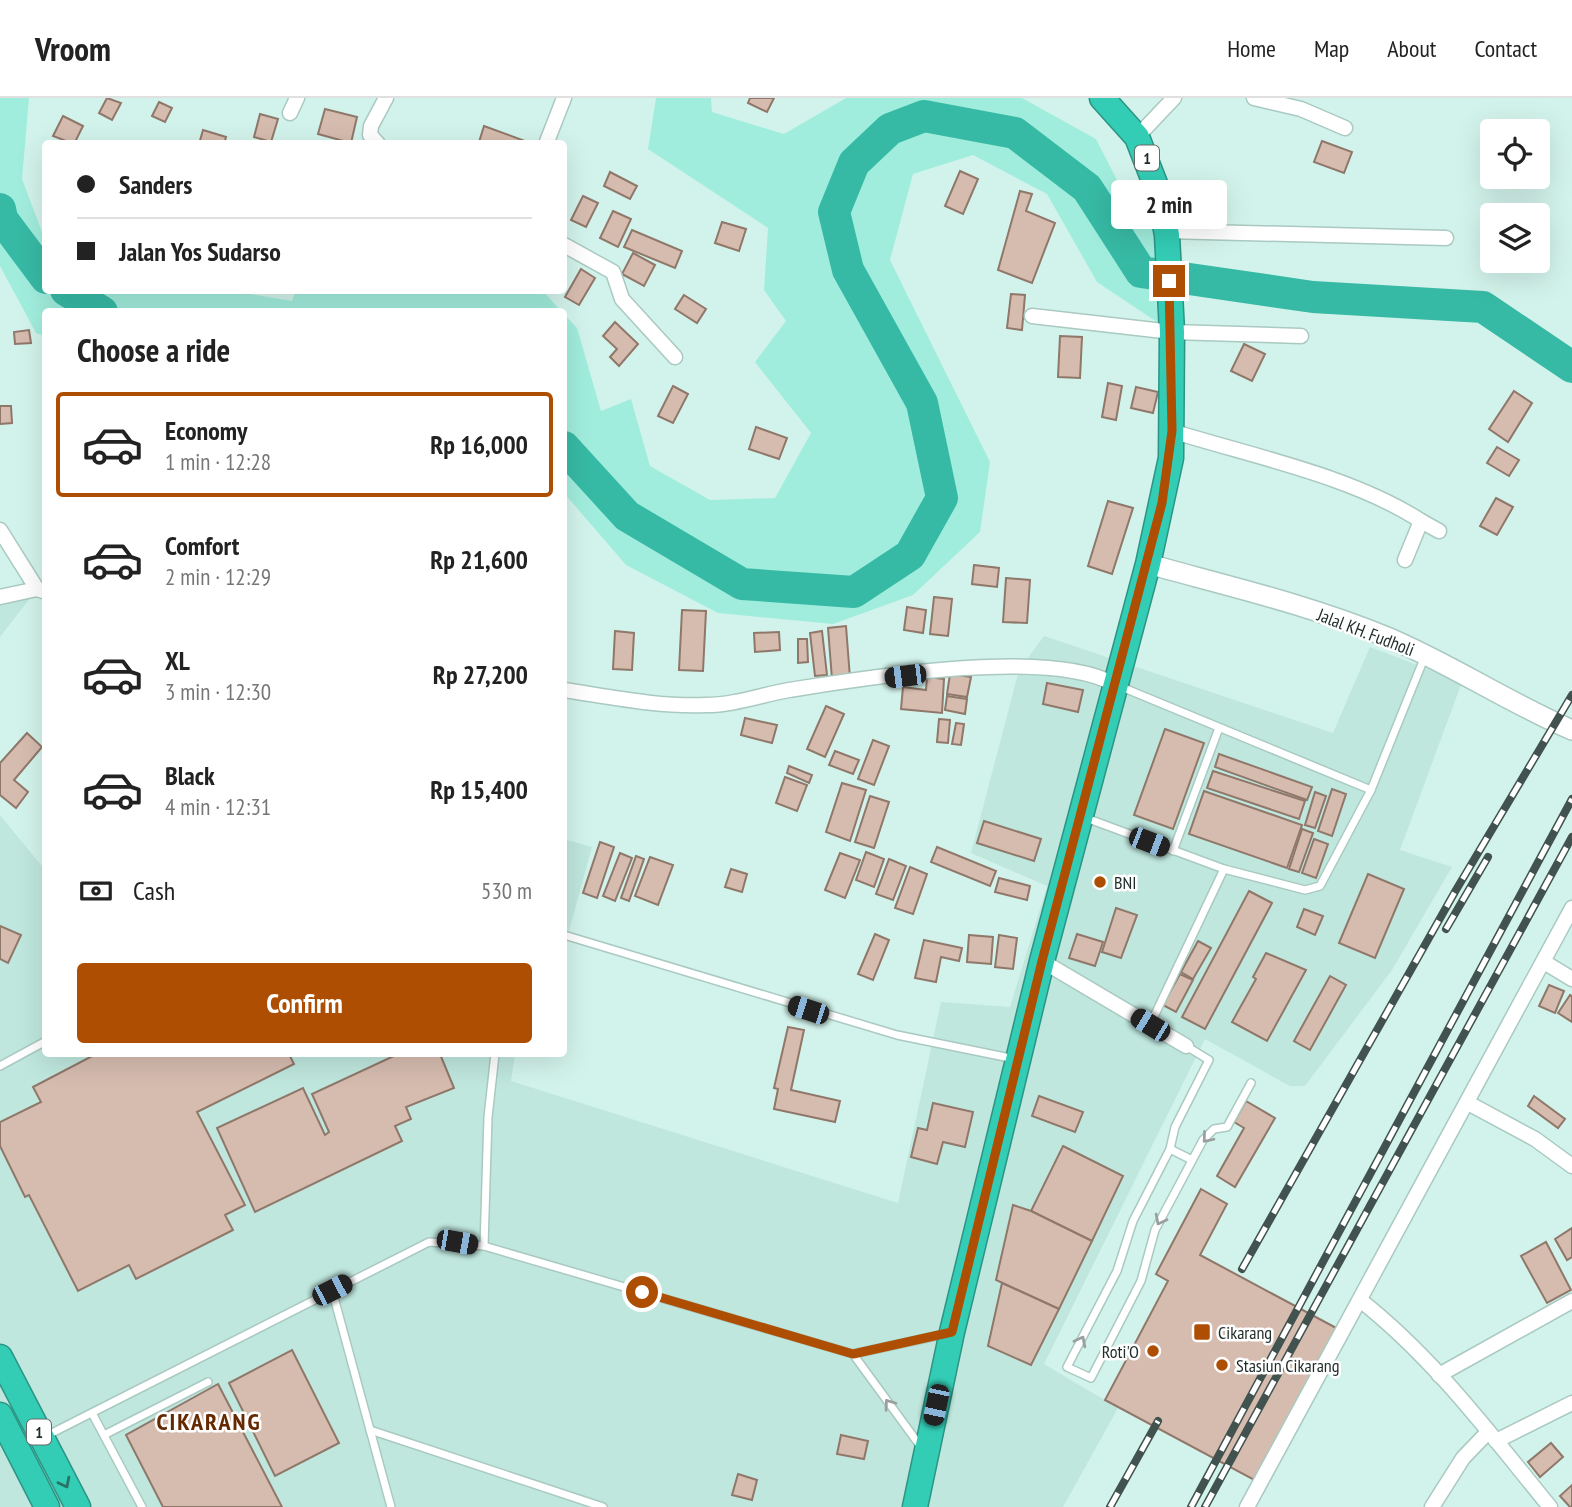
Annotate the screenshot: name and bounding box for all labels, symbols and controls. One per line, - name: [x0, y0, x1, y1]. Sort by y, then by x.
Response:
- text: Vroom: [35, 27, 111, 70]
- text: Home: [1227, 33, 1276, 64]
- text: Map: [1314, 33, 1349, 64]
- text: About: [1387, 33, 1436, 64]
- text: Contact: [1474, 33, 1537, 64]
- map controls: [1480, 119, 1550, 273]
- button: locate: [1480, 119, 1550, 189]
- road number: 1: [1135, 146, 1159, 170]
- text: Sanders: [119, 168, 192, 201]
- callout: 2 min: [1111, 180, 1227, 228]
- text: 2 min: [1146, 190, 1192, 219]
- button: layers: [1480, 203, 1550, 273]
- text: Jalan Yos Sudarso: [119, 235, 281, 268]
- route end: [1153, 265, 1185, 297]
- text: Choose a ride: [77, 329, 230, 371]
- icon: car: [81, 413, 144, 476]
- text: Economy: [165, 414, 247, 447]
- text: Rp 16,000: [430, 428, 528, 461]
- text: 1 min · 12:28: [165, 447, 271, 476]
- icon: car: [81, 528, 144, 591]
- text: Comfort: [165, 529, 239, 562]
- text: Rp 21,600: [430, 543, 528, 576]
- text: 2 min · 12:29: [165, 562, 271, 591]
- street label: Jalal KH. Fudholi: [1313, 603, 1418, 661]
- icon: car: [81, 643, 144, 706]
- text: XL: [165, 644, 190, 677]
- text: Rp 27,200: [433, 658, 528, 691]
- car: [883, 663, 928, 689]
- text: 3 min · 12:30: [165, 677, 271, 706]
- icon: car: [81, 758, 144, 821]
- text: Black: [165, 759, 215, 792]
- text: Rp 15,400: [430, 773, 528, 806]
- text: 4 min · 12:31: [165, 792, 271, 821]
- car: [1126, 825, 1173, 859]
- place label: BNI: [1114, 871, 1136, 894]
- icon: cash: [77, 872, 115, 910]
- text: Cash: [133, 874, 175, 907]
- marker: BNI: [1092, 874, 1108, 890]
- text: 530 m: [481, 876, 532, 905]
- button: Confirm: [77, 963, 532, 1043]
- car: [785, 994, 832, 1026]
- car: [1127, 1005, 1174, 1045]
- one-way arrow: [1202, 1130, 1215, 1143]
- one-way arrow: [1155, 1213, 1169, 1225]
- car: [435, 1228, 480, 1256]
- car: [309, 1271, 356, 1309]
- route start: [626, 1276, 658, 1308]
- place label: Cikarang: [1218, 1321, 1272, 1344]
- marker: Cikarang: [1192, 1322, 1212, 1342]
- one-way arrow: [1072, 1336, 1086, 1348]
- place label: Roti'O: [1102, 1340, 1139, 1363]
- marker: Roti'O: [1145, 1343, 1161, 1359]
- place label: Stasiun Cikarang: [1236, 1354, 1340, 1377]
- marker: Stasiun Cikarang: [1214, 1357, 1230, 1373]
- car: [922, 1382, 951, 1428]
- one-way arrow: [885, 1399, 898, 1412]
- district label: CIKARANG: [157, 1406, 261, 1437]
- road number: 1: [27, 1420, 51, 1444]
- one-way arrow: [57, 1476, 70, 1488]

